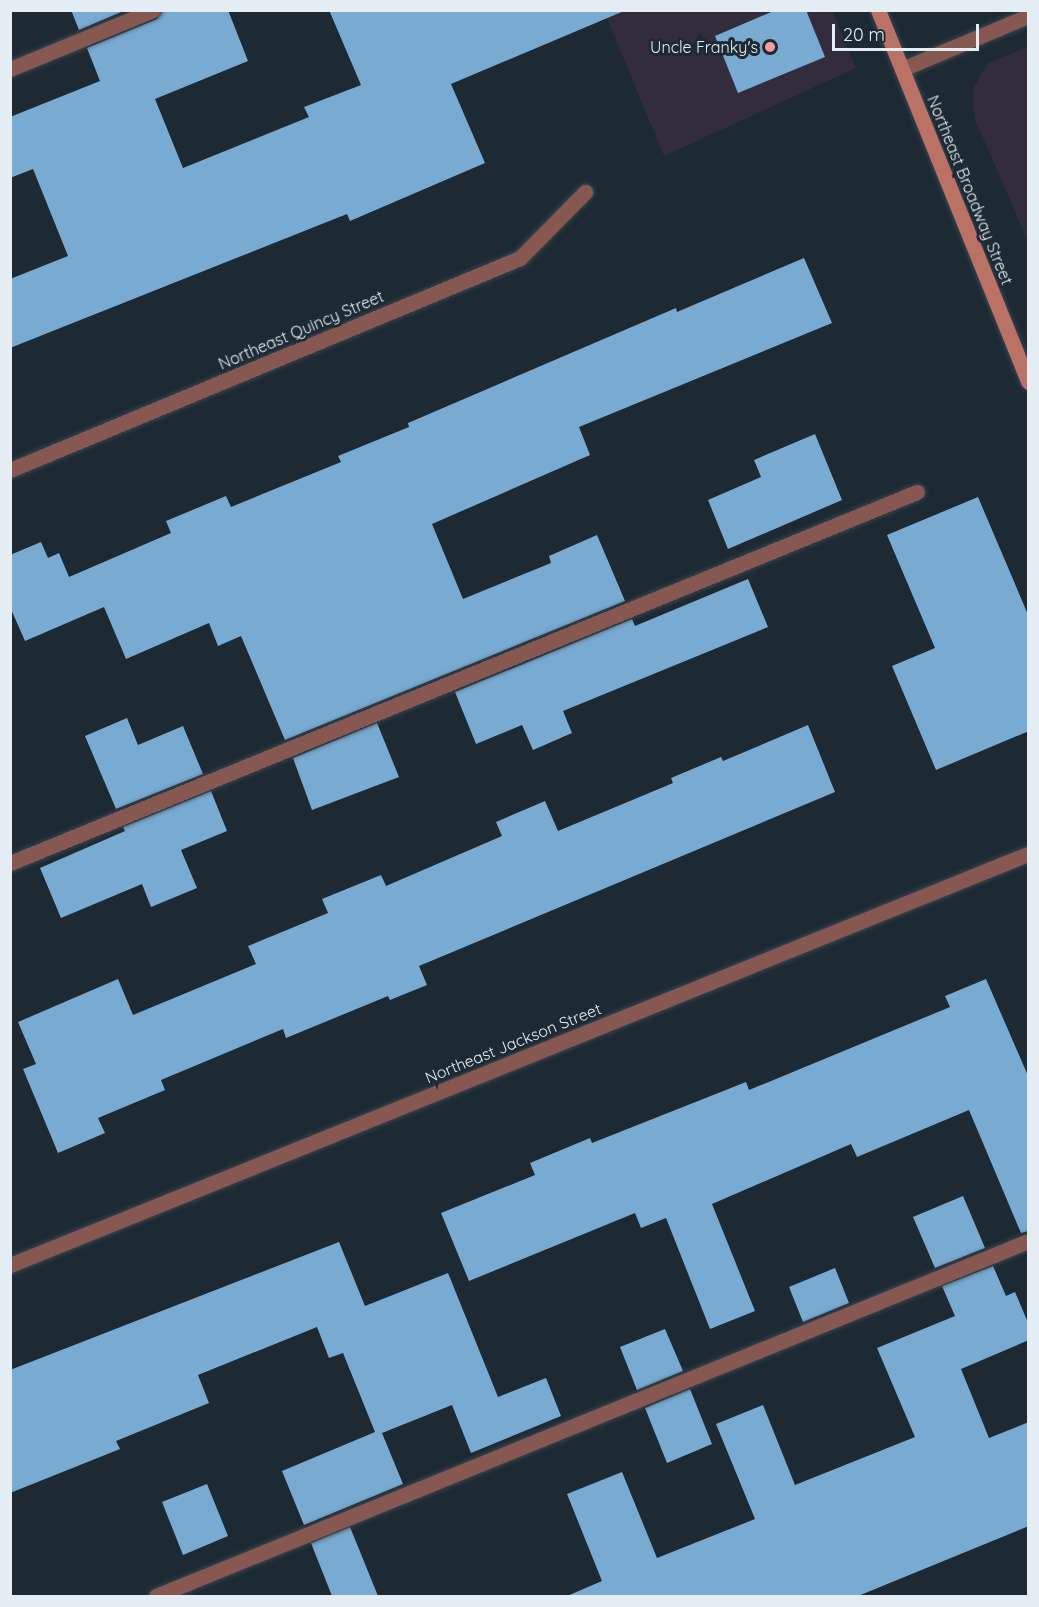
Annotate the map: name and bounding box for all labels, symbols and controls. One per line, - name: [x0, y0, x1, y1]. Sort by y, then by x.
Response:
- scale bar: [835, 12, 982, 50]
- text: 20 m: [843, 23, 885, 46]
- place label: Uncle Franky's: [650, 37, 758, 57]
- marker: Uncle Franky's: [763, 40, 777, 54]
- street label: Northeast Broadway Street: [923, 93, 1017, 287]
- street label: Northeast Quincy Street: [215, 286, 387, 374]
- street label: Northeast Jackson Street: [422, 999, 604, 1087]

